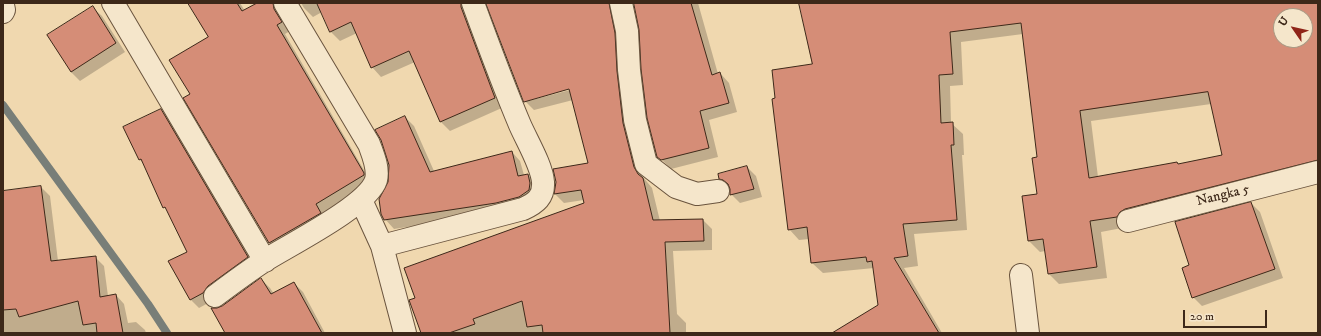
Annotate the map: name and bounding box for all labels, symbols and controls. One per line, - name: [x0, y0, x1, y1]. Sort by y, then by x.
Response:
- north arrow: [1273, 8, 1313, 48]
- text: U: [1276, 14, 1292, 29]
- street label: Nangka 5: [1195, 181, 1251, 211]
- scale bar: [1185, 302, 1269, 328]
- text: 20 m: [1190, 309, 1214, 324]

